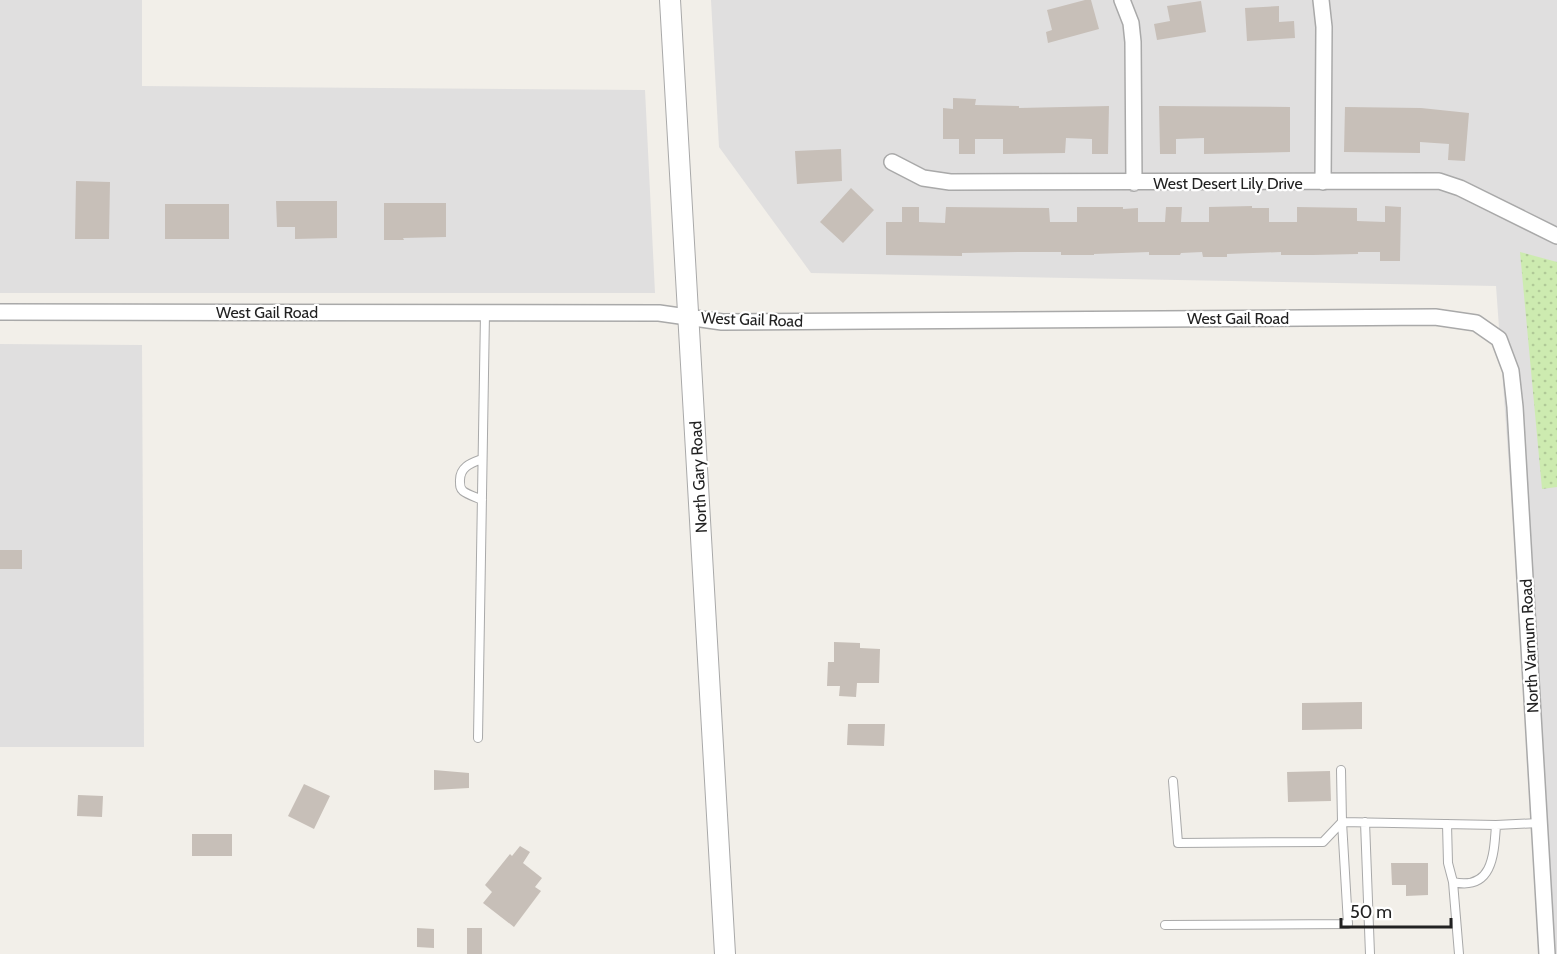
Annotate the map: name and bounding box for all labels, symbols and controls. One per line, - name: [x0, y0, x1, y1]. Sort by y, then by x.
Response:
- street label: West Desert Lily Drive: [1153, 174, 1303, 193]
- street label: West Gail Road: [216, 303, 318, 322]
- street label: West Gail Road: [701, 308, 803, 331]
- street label: West Gail Road: [1187, 309, 1289, 328]
- street label: North Gary Road: [686, 420, 711, 534]
- street label: North Varnum Road: [1517, 579, 1542, 713]
- scale bar: [1341, 891, 1450, 929]
- text: 50 m: [1350, 901, 1392, 923]

